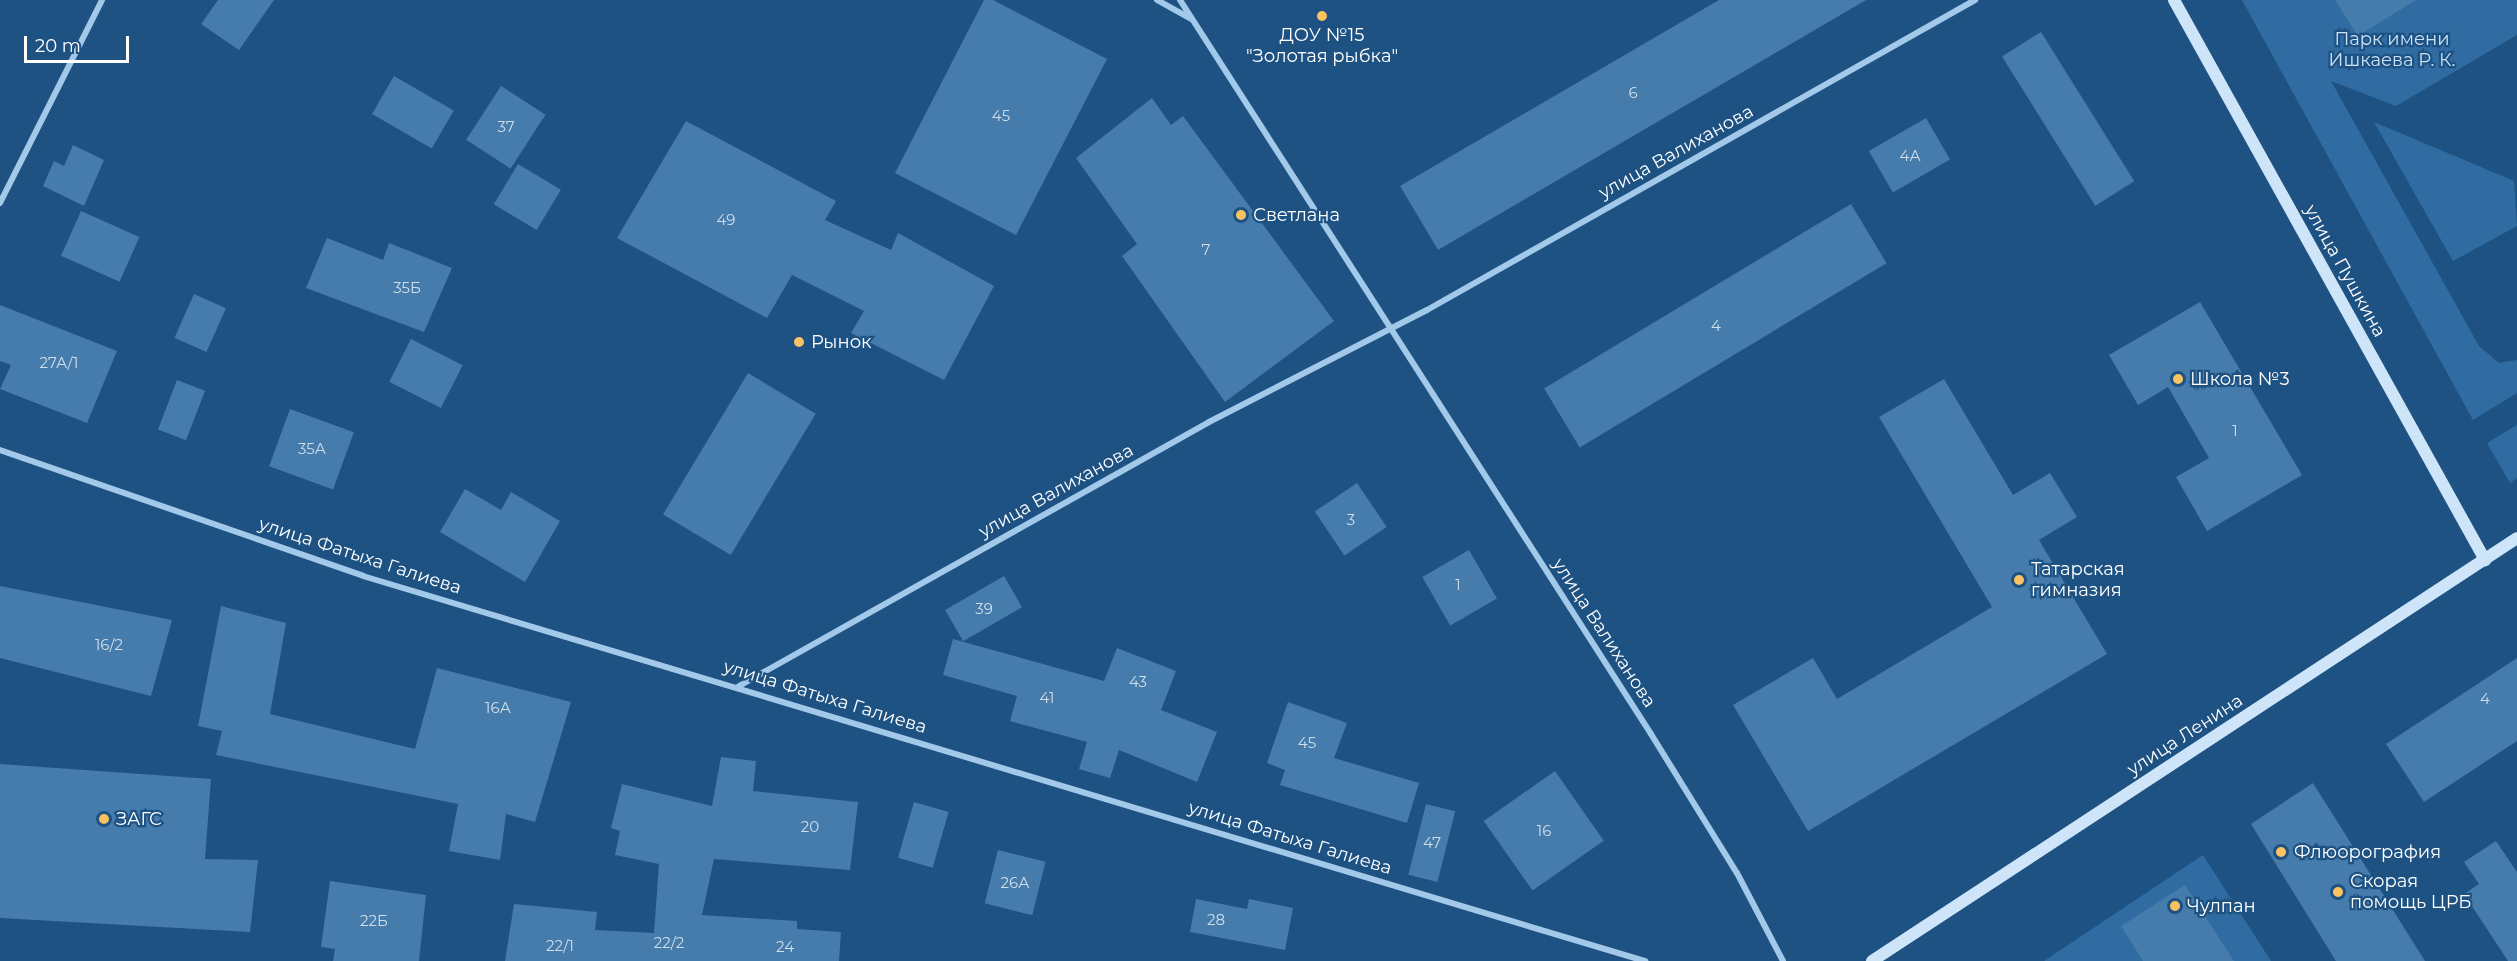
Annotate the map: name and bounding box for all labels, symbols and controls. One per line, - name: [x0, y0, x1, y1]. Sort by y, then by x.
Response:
- marker: ДОУ №15 "Золотая рыбка": [1315, 9, 1329, 23]
- scale bar: [27, 24, 132, 62]
- place label: ДОУ №15 "Золотая рыбка": [1246, 25, 1398, 68]
- park label: Парк имени Ишкаева Р. К.: [2329, 29, 2455, 72]
- text: 20 m: [35, 35, 81, 57]
- house number: 6: [1628, 84, 1638, 102]
- street label: улица Валиханова: [1595, 101, 1757, 203]
- house number: 45: [992, 107, 1010, 125]
- house number: 37: [497, 118, 515, 136]
- house number: 4А: [1899, 147, 1921, 165]
- street label: улица Пушкина: [2300, 201, 2390, 341]
- place label: Светлана: [1253, 204, 1340, 226]
- marker: Светлана: [1234, 208, 1248, 222]
- house number: 49: [717, 211, 735, 229]
- house number: 7: [1202, 241, 1210, 259]
- house number: 35Б: [393, 279, 421, 297]
- house number: 4: [1711, 317, 1721, 335]
- place label: Рынок: [811, 331, 872, 353]
- marker: Рынок: [792, 335, 806, 349]
- house number: 27А/1: [40, 354, 78, 372]
- place label: Школа №3: [2190, 368, 2290, 390]
- marker: Школа №3: [2171, 372, 2185, 386]
- house number: 1: [2232, 422, 2238, 440]
- house number: 35А: [298, 440, 326, 458]
- street label: улица Валиханова: [975, 440, 1137, 542]
- house number: 3: [1347, 511, 1355, 529]
- street label: улица Фатыха Галиева: [256, 513, 464, 599]
- street label: улица Валиханова: [1548, 554, 1660, 712]
- place label: Татарская гимназия: [2031, 559, 2125, 602]
- marker: Татарская гимназия: [2012, 573, 2026, 587]
- house number: 1: [1455, 576, 1461, 594]
- house number: 39: [975, 600, 993, 618]
- house number: 16/2: [95, 636, 123, 654]
- street label: улица Фатыха Галиева: [721, 656, 929, 738]
- house number: 43: [1129, 673, 1147, 691]
- house number: 41: [1040, 689, 1054, 707]
- street label: улица Ленина: [2123, 690, 2247, 780]
- house number: 4: [2480, 690, 2490, 708]
- house number: 16А: [485, 699, 511, 717]
- house number: 45: [1298, 734, 1316, 752]
- street label: улица Фатыха Галиева: [1186, 797, 1394, 879]
- place label: ЗАГС: [116, 808, 162, 830]
- marker: ЗАГС: [97, 812, 111, 826]
- house number: 20: [801, 818, 819, 836]
- house number: 16: [1537, 822, 1551, 840]
- house number: 47: [1423, 834, 1441, 852]
- place label: Флюорография: [2294, 841, 2441, 863]
- marker: Флюорография: [2272, 843, 2290, 861]
- place label: Скорая помощь ЦРБ: [2350, 871, 2471, 914]
- house number: 26А: [1001, 874, 1029, 892]
- marker: Скорая помощь ЦРБ: [2331, 885, 2345, 899]
- place label: Чулпан: [2187, 895, 2256, 917]
- marker: Чулпан: [2168, 899, 2182, 913]
- house number: 28: [1207, 911, 1225, 929]
- house number: 22Б: [360, 912, 388, 930]
- house number: 22/2: [654, 934, 684, 952]
- house number: 22/1: [546, 937, 574, 955]
- house number: 24: [776, 938, 794, 956]

